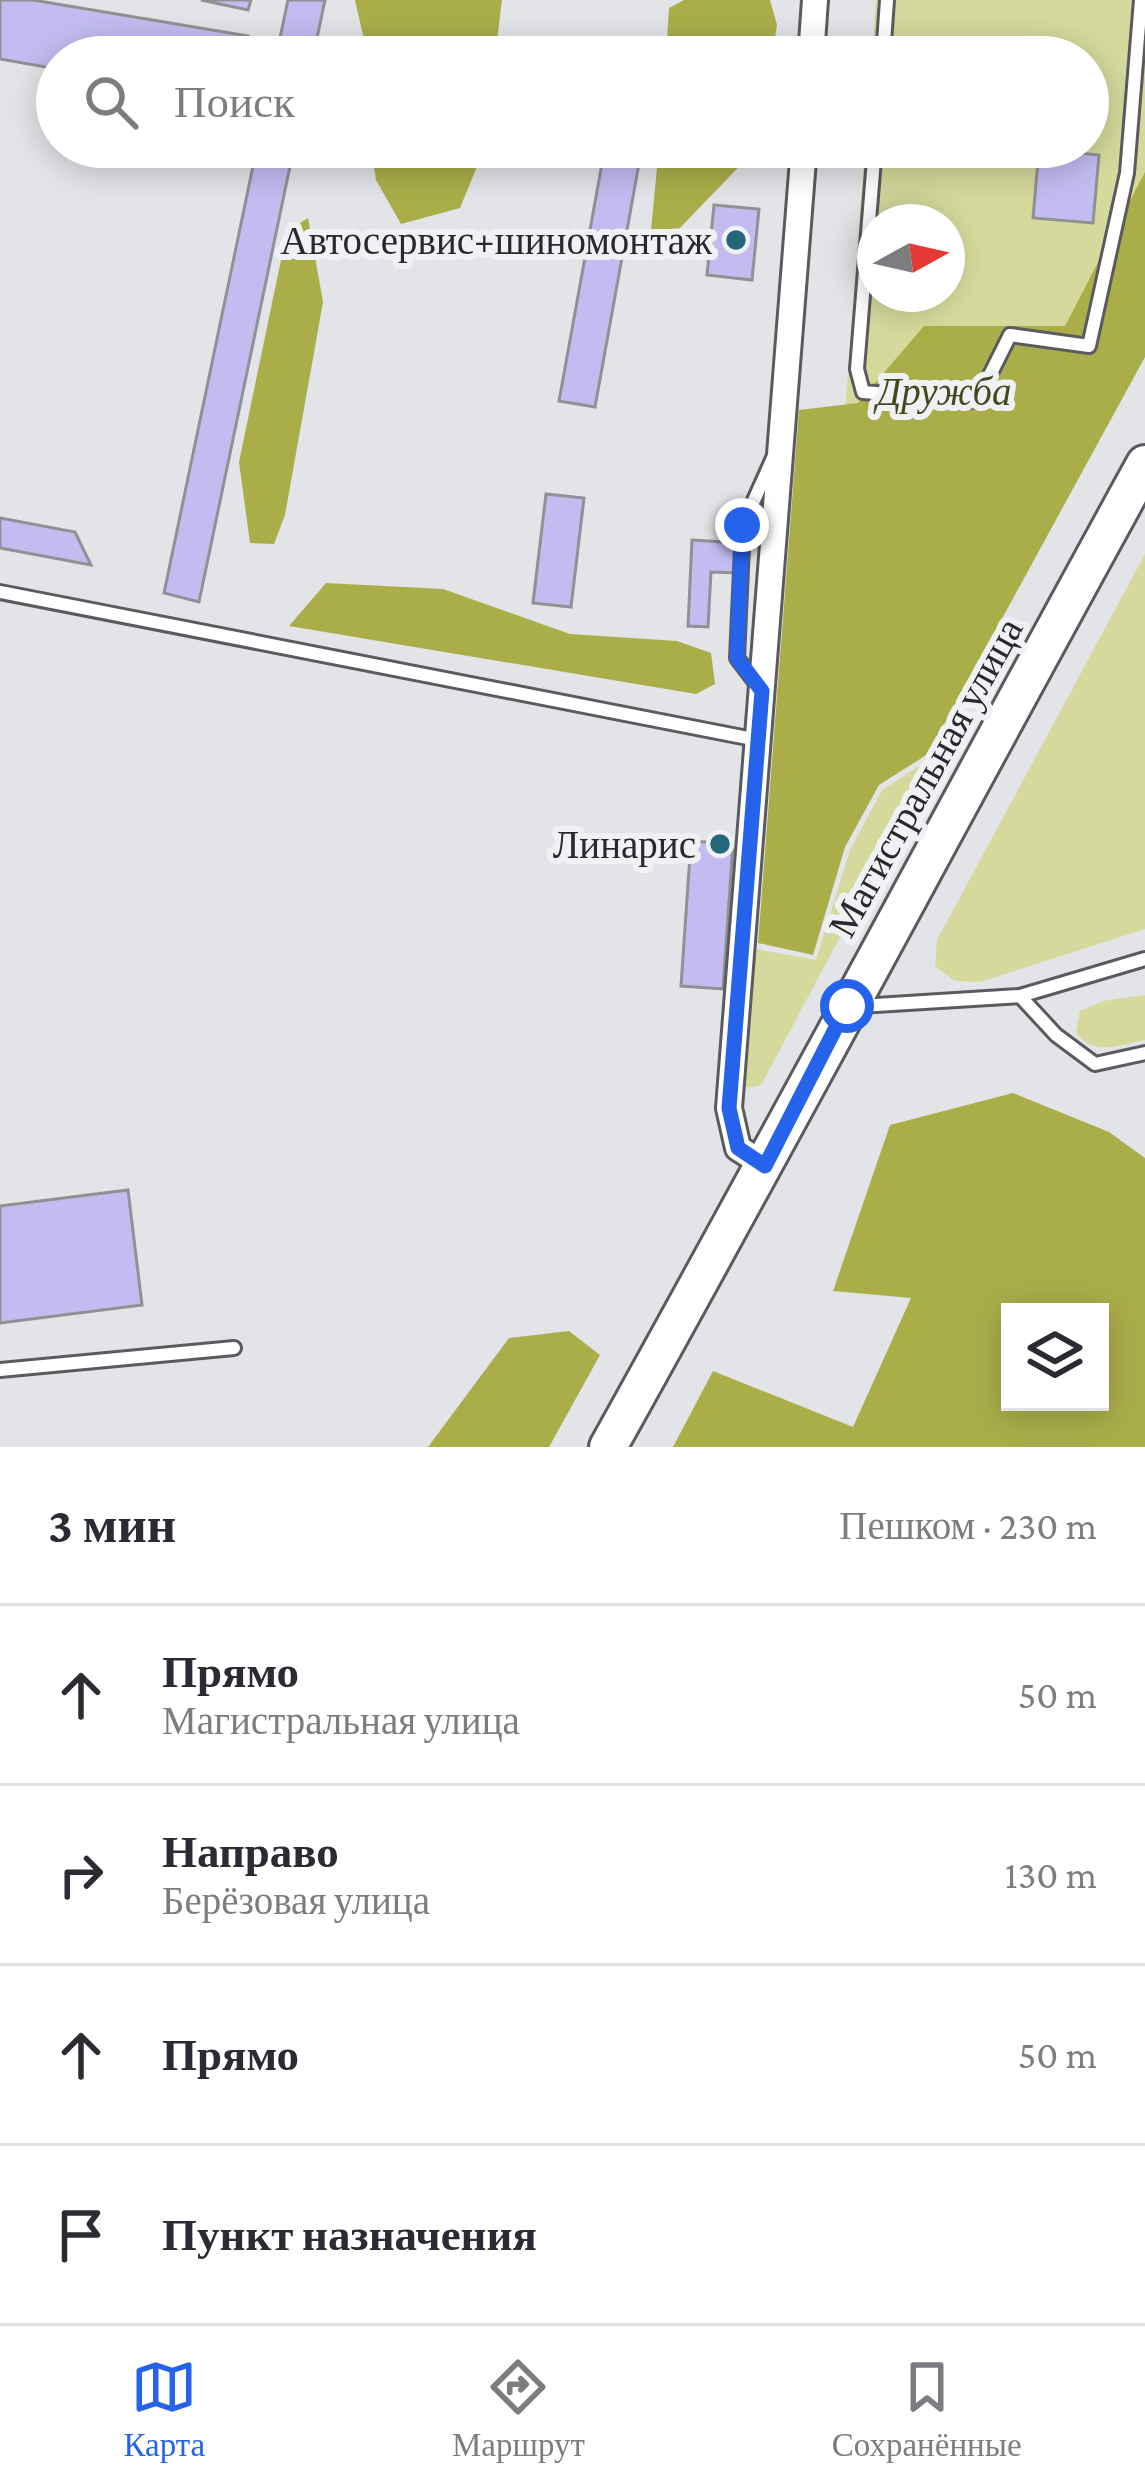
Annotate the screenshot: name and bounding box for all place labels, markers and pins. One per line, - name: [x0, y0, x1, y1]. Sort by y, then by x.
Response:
- place label: Автосервис+шиномонтаж: [280, 219, 713, 263]
- marker: Автосервис+шиномонтаж: [723, 227, 749, 253]
- place label: Линарис: [553, 823, 696, 867]
- marker: Линарис: [707, 831, 733, 857]

